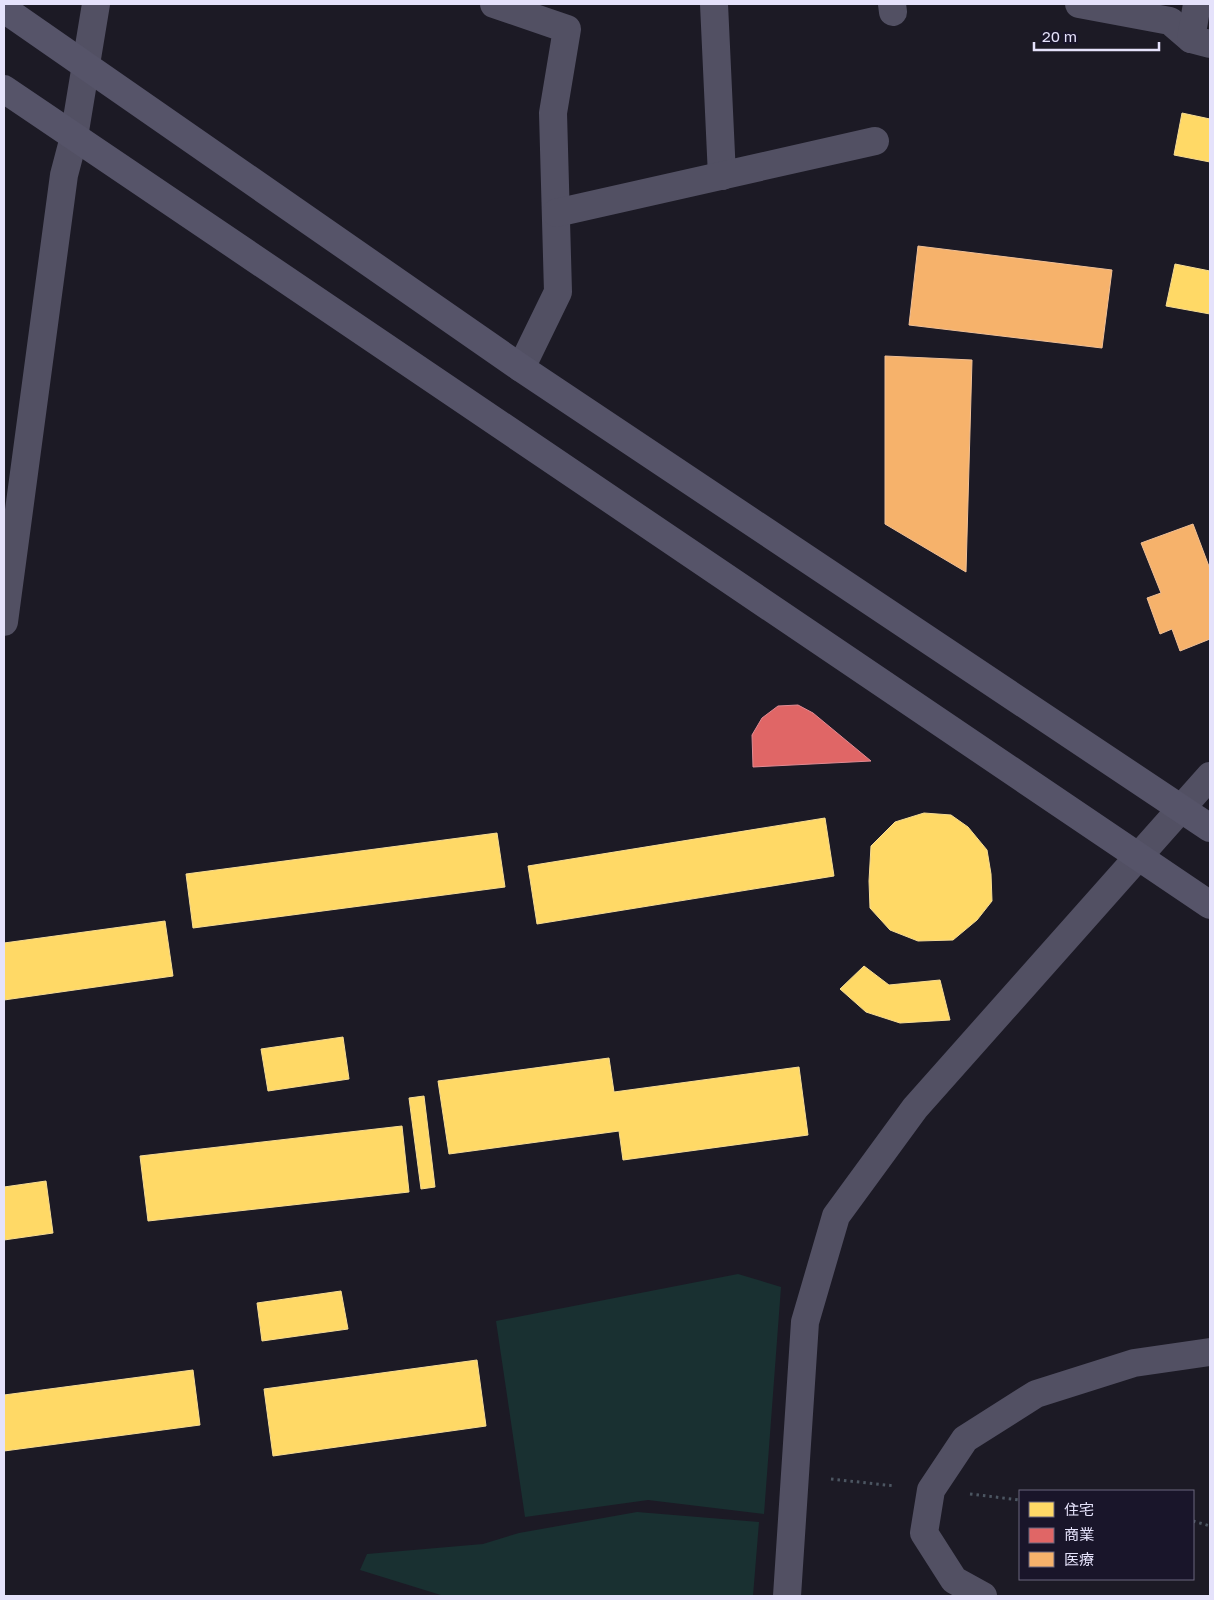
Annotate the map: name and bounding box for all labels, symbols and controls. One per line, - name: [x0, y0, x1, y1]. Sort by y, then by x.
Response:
- scale bar: [1034, 20, 1159, 52]
- text: 20 m: [1042, 27, 1077, 45]
- legend: [1019, 1490, 1194, 1580]
- text: 住宅: [1064, 1500, 1094, 1518]
- text: 商業: [1064, 1525, 1094, 1543]
- text: 医療: [1064, 1550, 1094, 1568]

